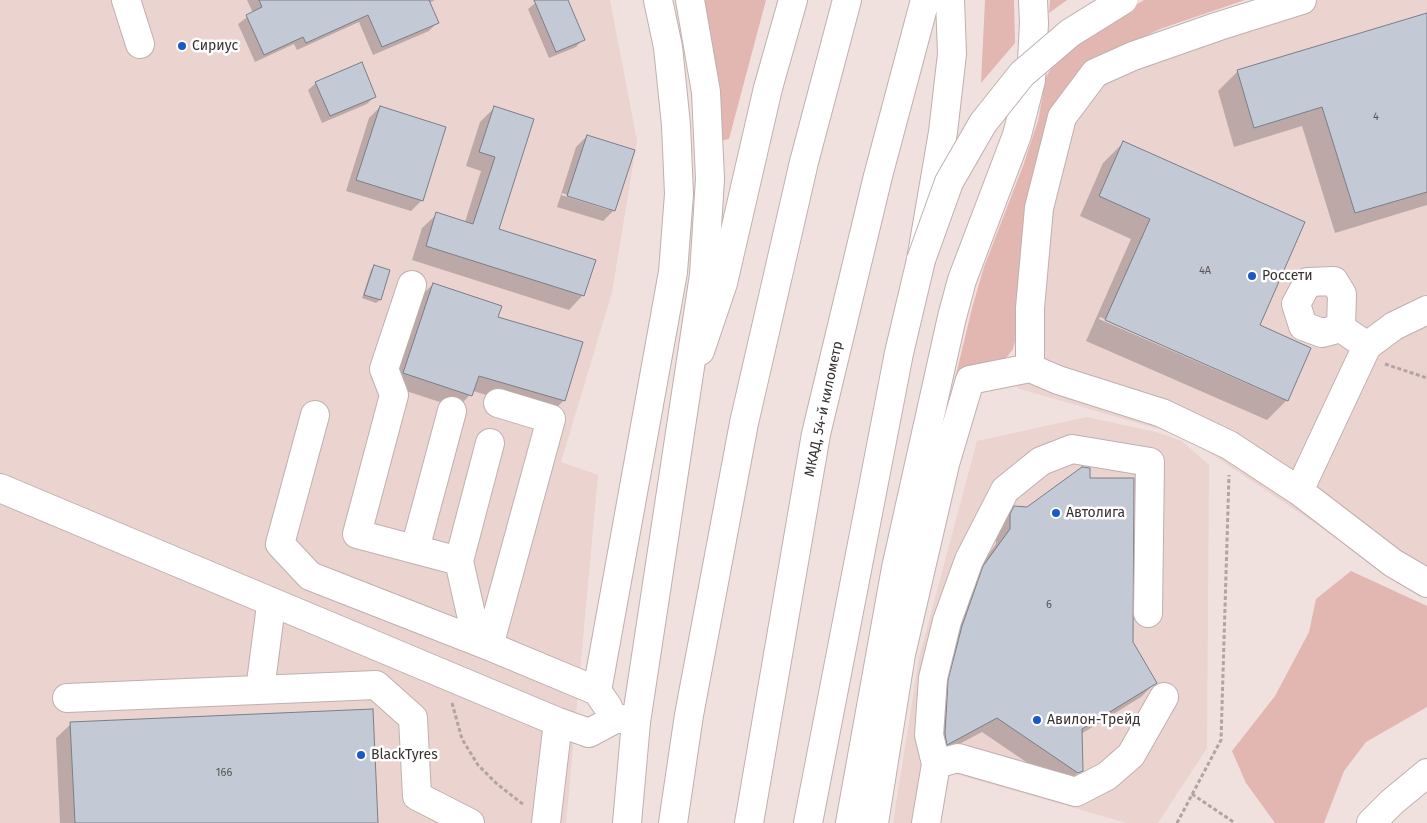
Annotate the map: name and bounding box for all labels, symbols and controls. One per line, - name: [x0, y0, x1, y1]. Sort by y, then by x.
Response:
- place label: Сириус: [192, 38, 238, 54]
- marker: Сириус: [176, 40, 188, 52]
- house number: 4: [1373, 110, 1379, 124]
- house number: 4А: [1199, 264, 1211, 278]
- place label: Россети: [1262, 268, 1313, 284]
- marker: Россети: [1246, 270, 1258, 282]
- street label: МКАД, 54-й километр: [801, 340, 847, 478]
- place label: Автолига: [1066, 505, 1125, 521]
- marker: Автолига: [1050, 507, 1062, 519]
- house number: 6: [1046, 598, 1052, 612]
- place label: Авилон-Трейд: [1047, 712, 1140, 728]
- marker: Авилон-Трейд: [1031, 714, 1043, 726]
- place label: BlackTyres: [371, 747, 438, 763]
- marker: BlackTyres: [355, 749, 367, 761]
- house number: 166: [216, 766, 232, 780]

